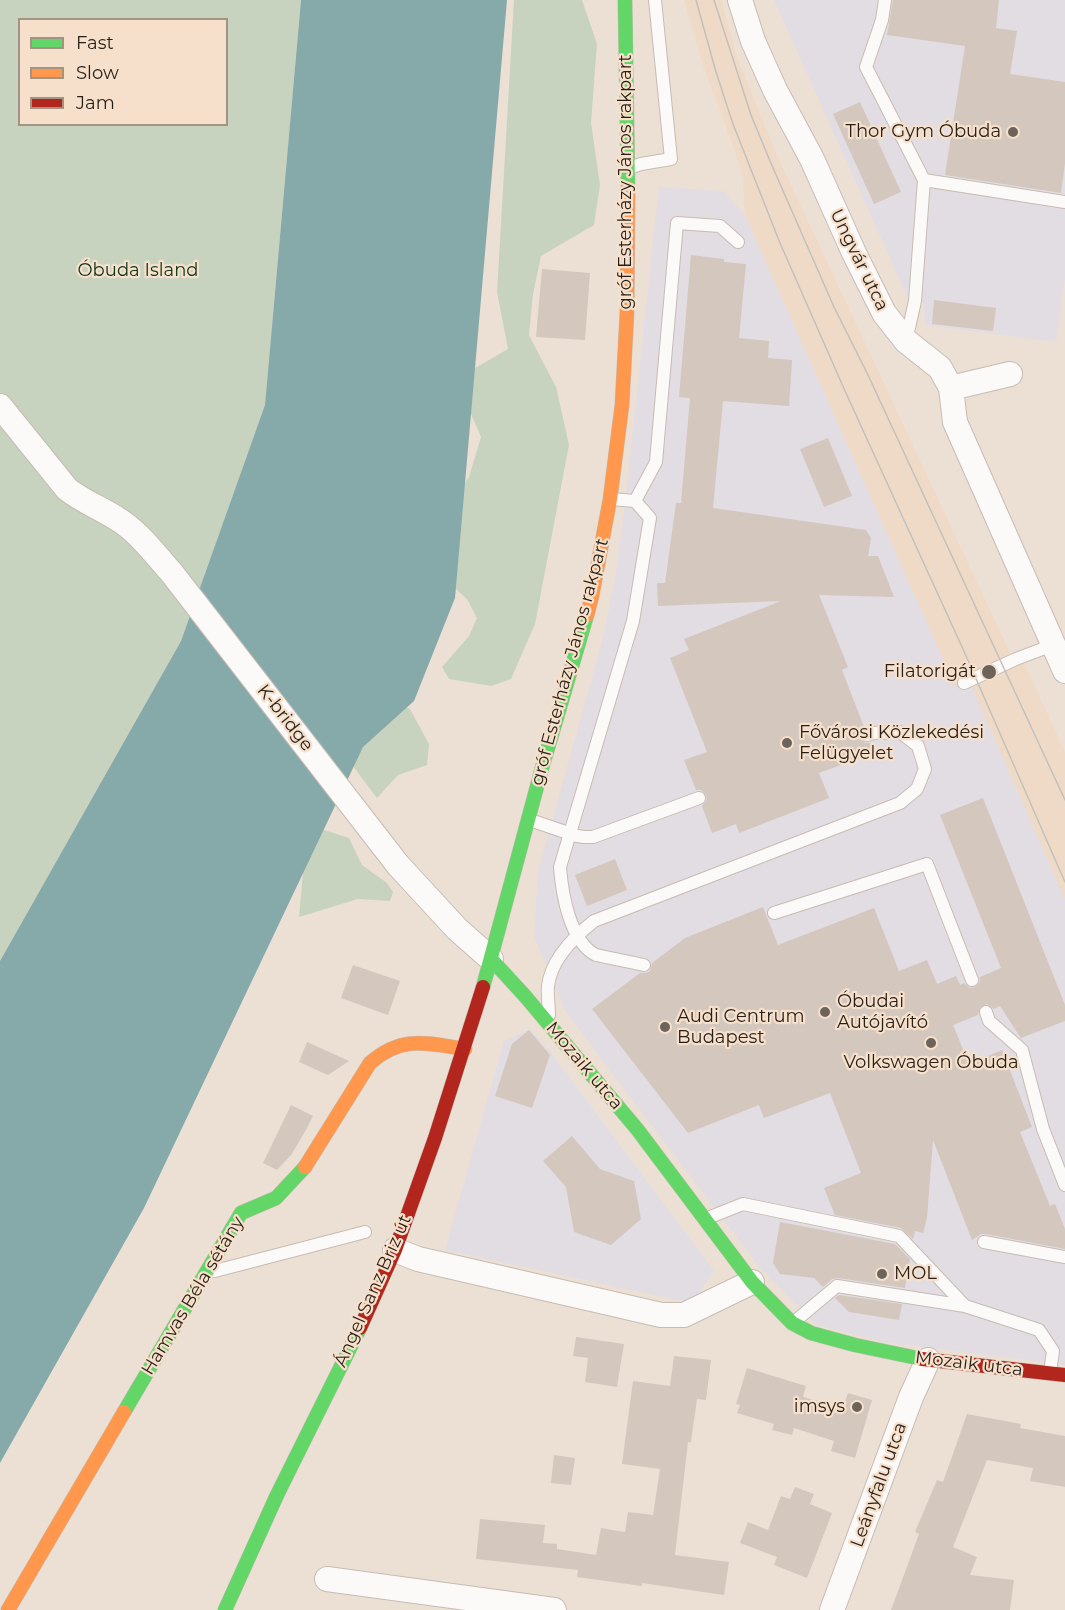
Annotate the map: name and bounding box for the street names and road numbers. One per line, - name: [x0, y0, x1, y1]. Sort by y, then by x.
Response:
- street label: gróf Esterházy János rakpart: [615, 54, 637, 310]
- street label: Ungvár utca: [825, 206, 893, 314]
- street label: gróf Esterházy János rakpart: [527, 536, 613, 788]
- street label: K-bridge: [252, 680, 318, 756]
- street label: Mozaik utca: [541, 1018, 627, 1114]
- street label: Ángel Sanz Briz út: [330, 1212, 416, 1370]
- street label: Hamvas Béla sétány: [137, 1213, 249, 1379]
- street label: Mozaik utca: [914, 1347, 1024, 1381]
- street label: Leányfalu utca: [846, 1420, 912, 1550]

